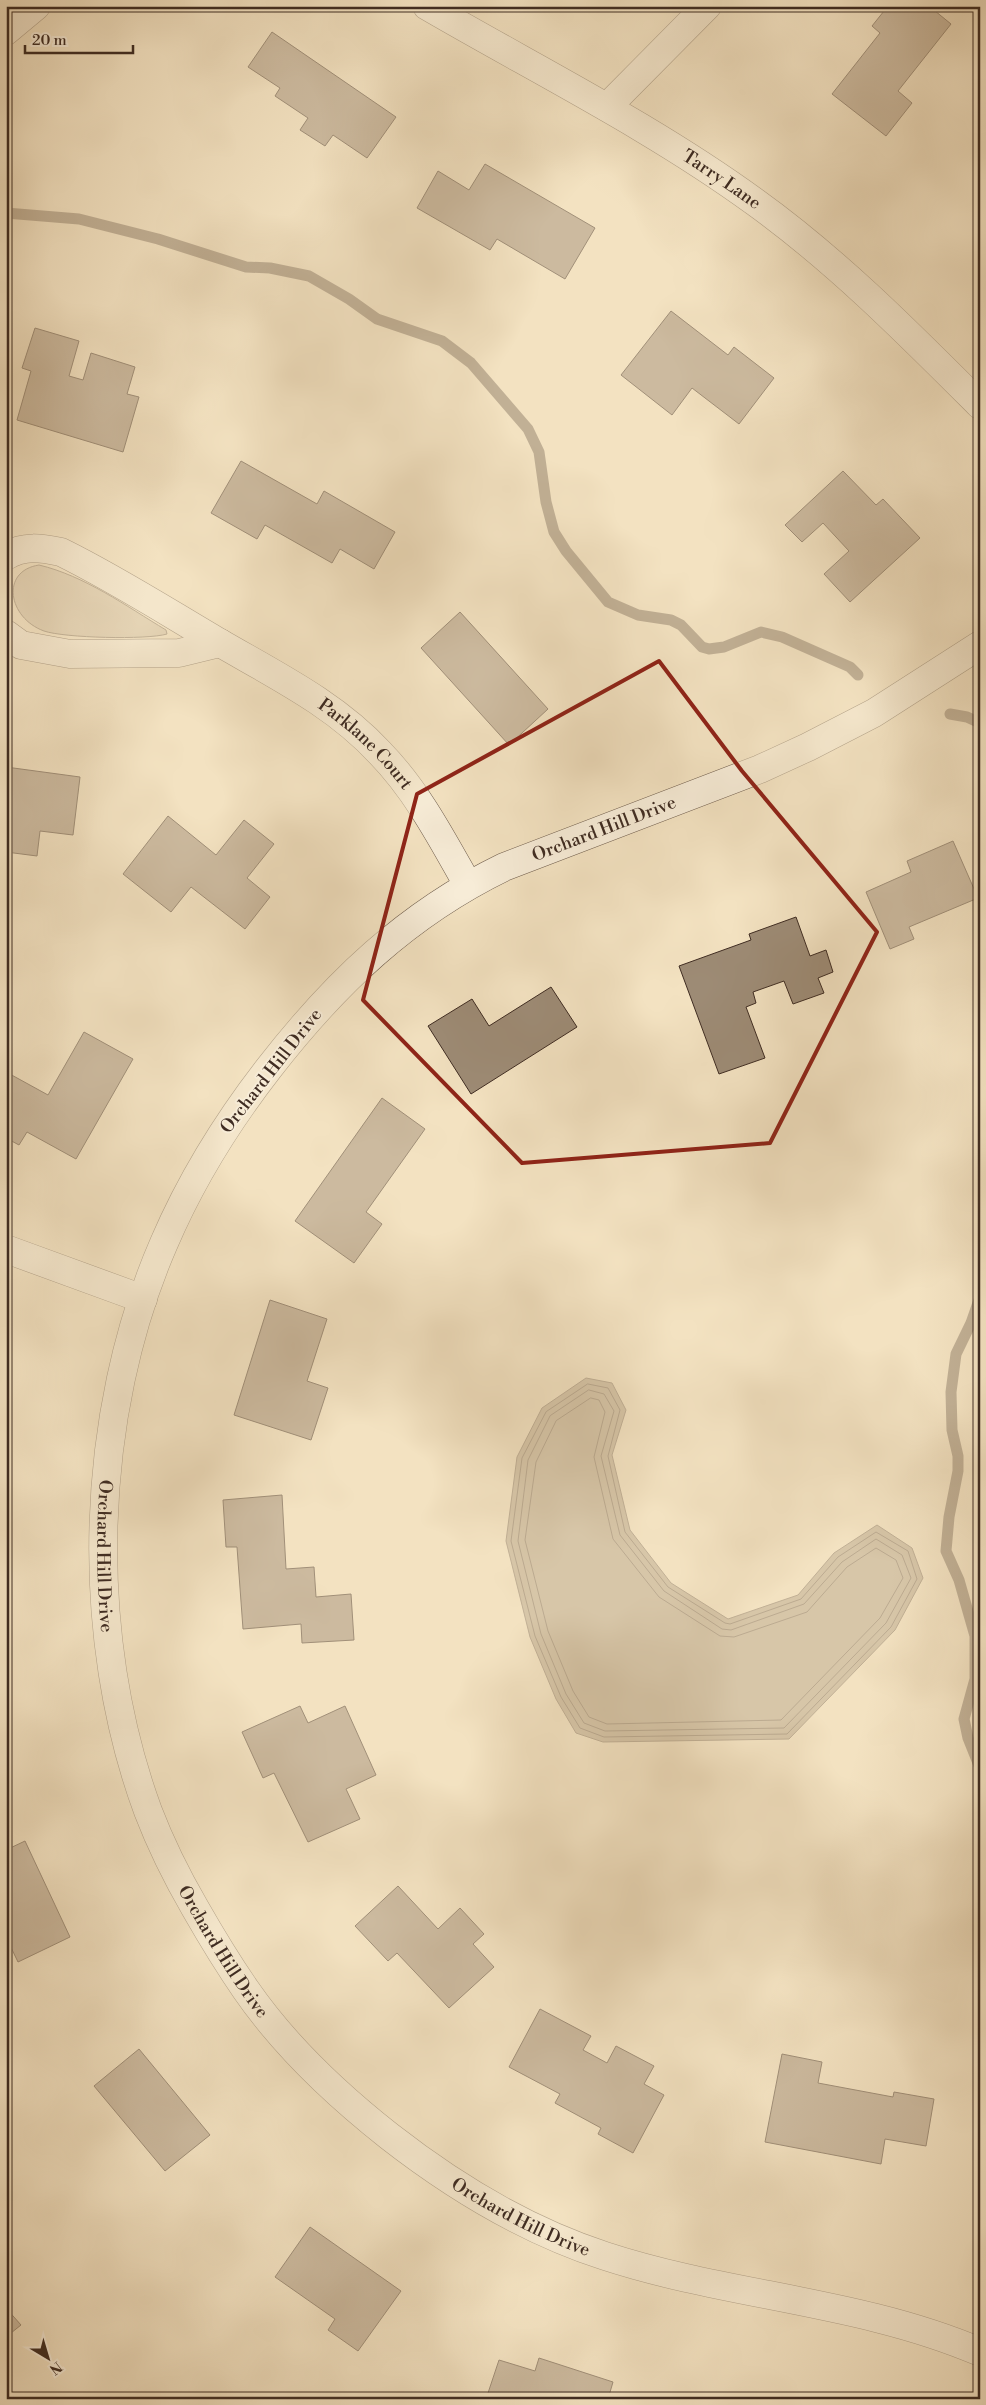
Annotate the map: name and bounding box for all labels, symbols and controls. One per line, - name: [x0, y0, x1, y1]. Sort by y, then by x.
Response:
- scale bar: [25, 22, 132, 54]
- text: 20 m: [32, 31, 67, 50]
- street label: Tarry Lane: [678, 144, 766, 214]
- street label: Parklane Court: [314, 693, 418, 794]
- street label: Orchard Hill Drive: [529, 791, 679, 867]
- street label: Orchard Hill Drive: [215, 1004, 327, 1138]
- street label: Orchard Hill Drive: [92, 1479, 119, 1633]
- street label: Orchard Hill Drive: [173, 1881, 274, 2023]
- street label: Orchard Hill Drive: [447, 2172, 593, 2261]
- north arrow: [22, 2332, 72, 2382]
- text: N: [45, 2357, 65, 2378]

